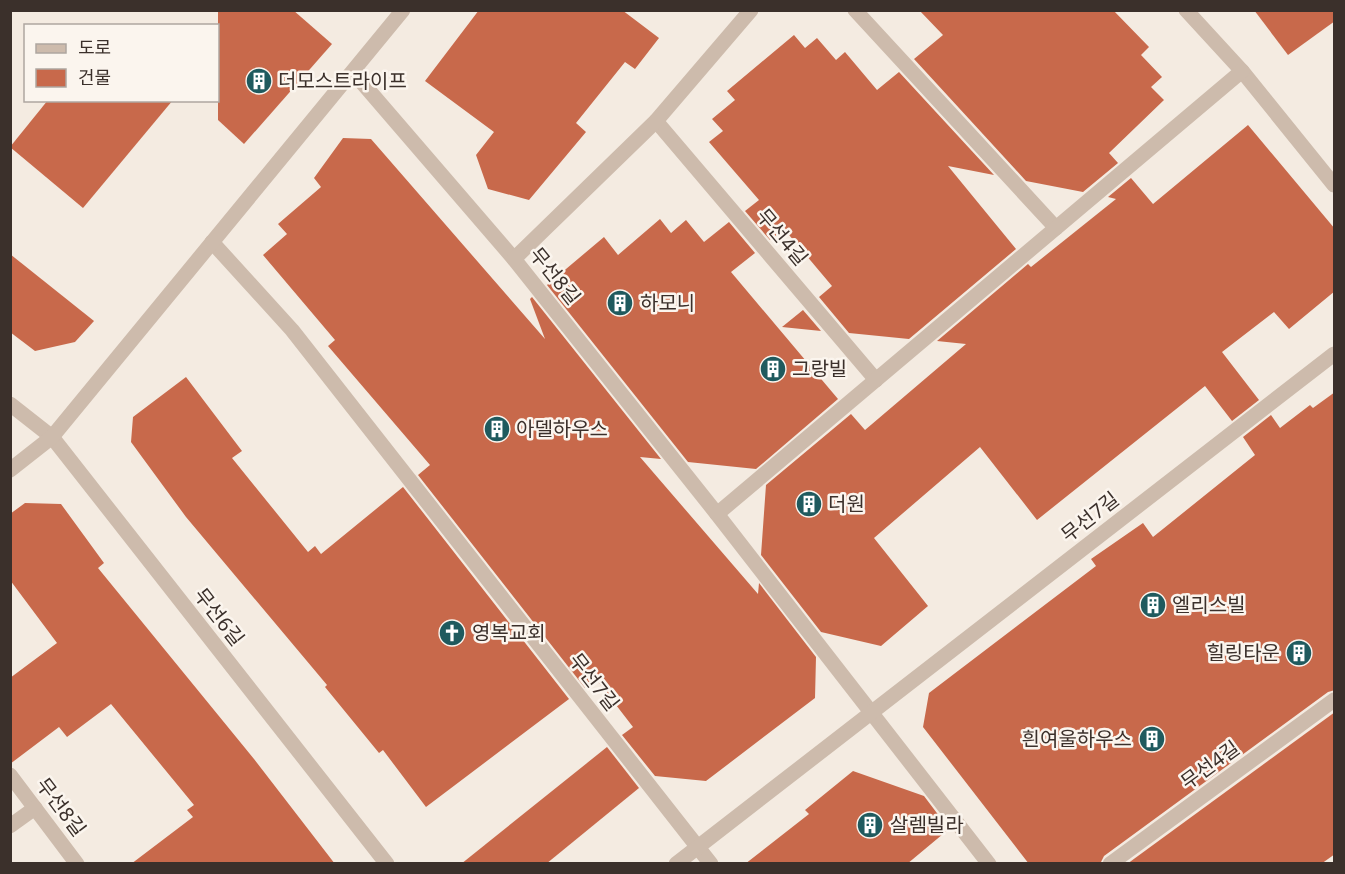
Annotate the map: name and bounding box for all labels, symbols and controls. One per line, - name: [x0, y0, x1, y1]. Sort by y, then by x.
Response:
- legend: [24, 24, 219, 102]
- text: 도로: [78, 35, 111, 59]
- text: 건물: [78, 65, 111, 89]
- building icon: 더모스트라이프: [244, 66, 274, 96]
- place label: 더모스트라이프: [278, 67, 407, 94]
- street label: 무선4길: [751, 202, 814, 271]
- street label: 무선8길: [524, 241, 587, 310]
- building icon: 하모니: [605, 288, 635, 318]
- place label: 하모니: [640, 289, 695, 316]
- building icon: 그랑빌: [758, 354, 788, 384]
- place label: 그랑빌: [792, 355, 847, 382]
- building icon: 아델하우스: [482, 414, 512, 444]
- place label: 아델하우스: [516, 415, 608, 442]
- street label: 무선7길: [1055, 485, 1124, 548]
- building icon: 더원: [794, 489, 824, 519]
- place label: 더원: [828, 490, 865, 517]
- street label: 무선6길: [188, 582, 251, 651]
- building icon: 엘리스빌: [1138, 590, 1168, 620]
- place label: 엘리스빌: [1172, 591, 1246, 618]
- church icon: 영복교회: [437, 618, 467, 648]
- place label: 영복교회: [472, 619, 546, 646]
- building icon: 힐링타운: [1284, 638, 1314, 668]
- place label: 힐링타운: [1206, 639, 1280, 666]
- street label: 무선7길: [563, 647, 626, 716]
- building icon: 흰여울하우스: [1137, 724, 1167, 754]
- place label: 흰여울하우스: [1022, 725, 1132, 752]
- street label: 무선4길: [1175, 734, 1245, 795]
- street label: 무선8길: [31, 772, 92, 841]
- building icon: 살렘빌라: [855, 810, 885, 840]
- place label: 살렘빌라: [890, 811, 964, 838]

